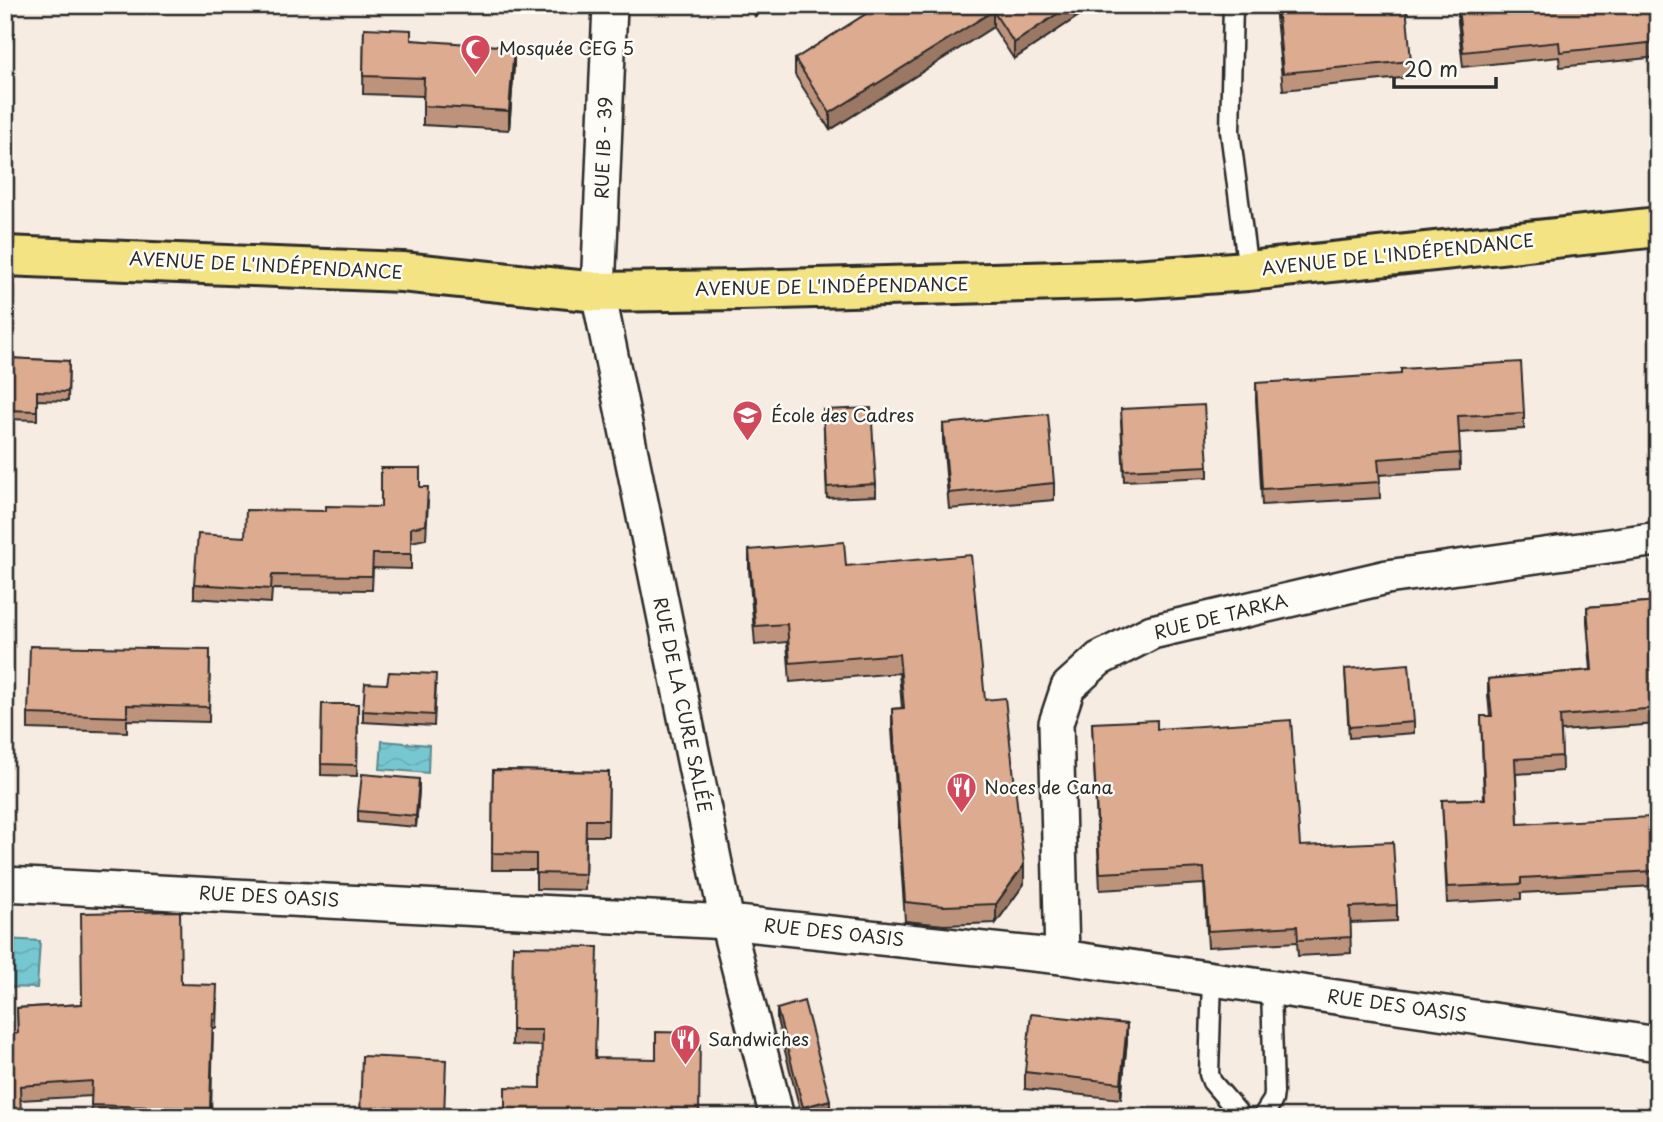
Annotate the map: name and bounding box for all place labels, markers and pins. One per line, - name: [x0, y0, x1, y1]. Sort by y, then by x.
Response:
- mosque icon: Mosquée CEG 5: [459, 32, 493, 76]
- place label: Mosquée CEG 5: [499, 34, 634, 61]
- school or university icon: École des Cadres: [731, 399, 765, 443]
- place label: École des Cadres: [771, 401, 914, 428]
- restaurant icon: Noces de Cana: [944, 771, 978, 815]
- place label: Noces de Cana: [984, 773, 1113, 800]
- restaurant icon: Sandwiches: [668, 1023, 702, 1067]
- place label: Sandwiches: [708, 1025, 809, 1052]

